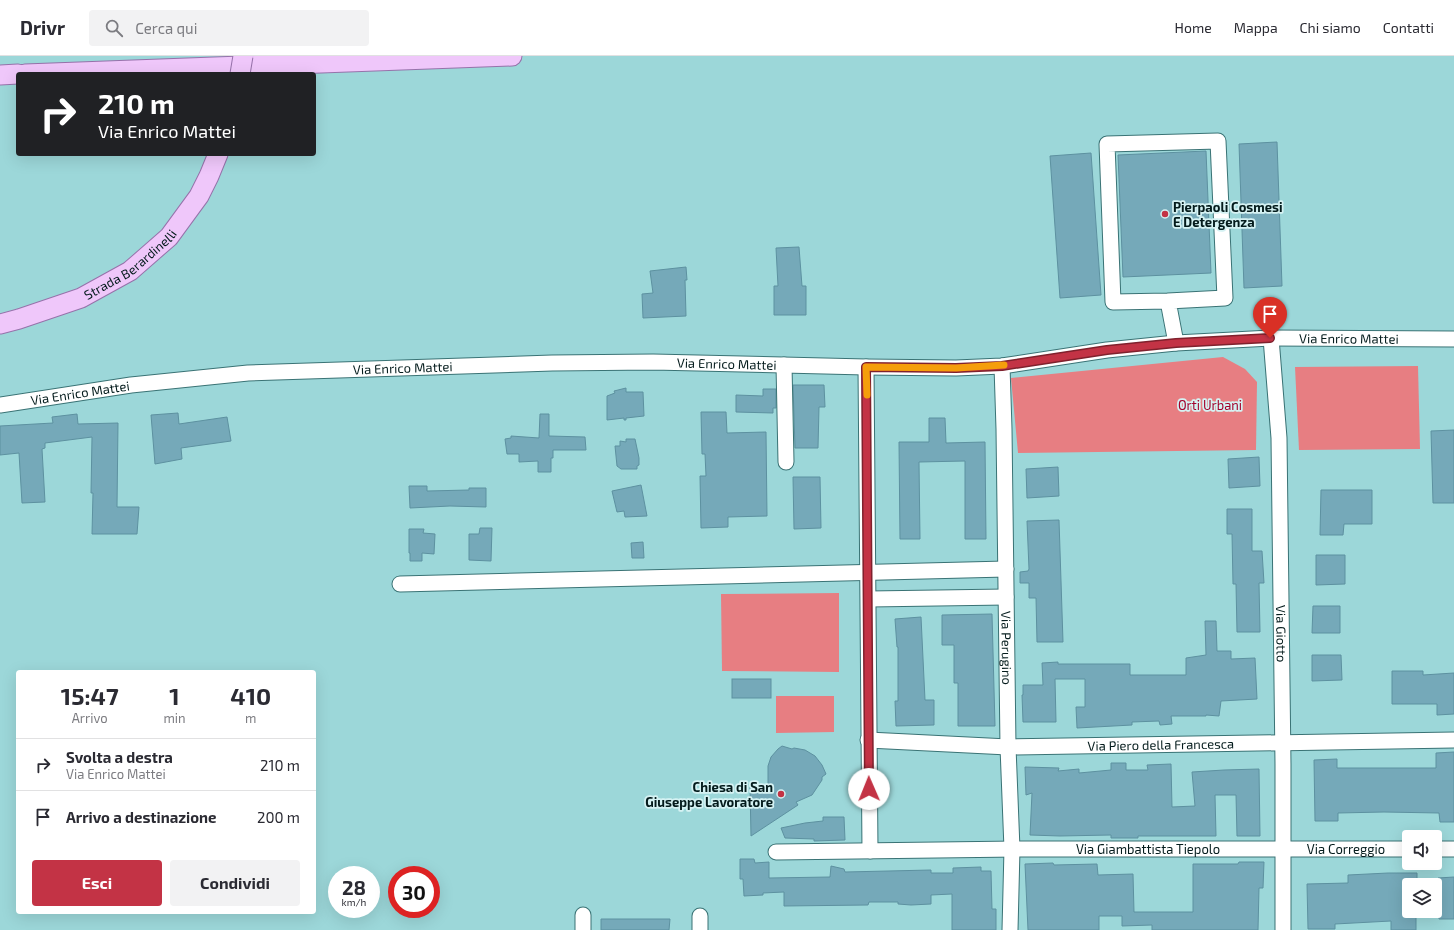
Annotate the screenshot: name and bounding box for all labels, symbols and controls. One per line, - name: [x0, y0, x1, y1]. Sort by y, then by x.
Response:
- search box: [89, 10, 369, 46]
- text: Drivr: [20, 16, 65, 39]
- icon: search: [103, 17, 125, 39]
- text: Cerca qui: [135, 19, 197, 37]
- text: Home: [1175, 19, 1212, 36]
- text: Mappa: [1234, 19, 1278, 36]
- text: Chi siamo: [1300, 19, 1361, 36]
- text: Contatti: [1383, 19, 1434, 36]
- text: 210 m: [98, 86, 175, 120]
- icon: right: [32, 88, 84, 140]
- text: Via Enrico Mattei: [98, 120, 236, 142]
- place label: Pierpaoli Cosmesi E Detergenza: [1173, 199, 1283, 230]
- marker: Pierpaoli Cosmesi E Detergenza: [1160, 209, 1170, 219]
- street label: Strada Berardinelli: [81, 226, 180, 303]
- pin: [1253, 297, 1287, 338]
- icon: arrive: [1259, 303, 1281, 325]
- street label: Via Enrico Mattei: [1299, 330, 1399, 347]
- street label: Via Enrico Mattei: [677, 355, 777, 373]
- street label: Via Enrico Mattei: [353, 358, 453, 378]
- street label: Via Enrico Mattei: [30, 377, 131, 408]
- park label: Orti Urbani: [1178, 397, 1242, 413]
- street label: Via Giotto: [1273, 605, 1290, 662]
- street label: Via Perugino: [998, 611, 1015, 685]
- text: 15:47: [61, 681, 119, 710]
- text: 1: [169, 681, 180, 710]
- text: 410: [230, 681, 271, 710]
- text: Arrivo: [72, 710, 108, 726]
- text: min: [163, 710, 186, 726]
- text: m: [245, 710, 256, 726]
- street label: Via Piero della Francesca: [1087, 735, 1234, 754]
- text: Svolta a destra: [66, 748, 173, 766]
- icon: right: [32, 754, 54, 776]
- text: 210 m: [260, 756, 300, 774]
- text: Via Enrico Mattei: [66, 766, 166, 782]
- position arrow: [848, 768, 890, 810]
- place label: Chiesa di San Giuseppe Lavoratore: [645, 779, 773, 810]
- marker: Chiesa di San Giuseppe Lavoratore: [776, 789, 786, 799]
- icon: arrive: [32, 806, 54, 828]
- text: Arrivo a destinazione: [66, 808, 217, 826]
- text: 200 m: [257, 808, 300, 826]
- map controls: [1402, 830, 1442, 918]
- button: sound: [1402, 830, 1442, 870]
- street label: Via Giambattista Tiepolo: [1076, 841, 1220, 857]
- street label: Via Correggio: [1307, 841, 1385, 857]
- button: Esci: [32, 860, 162, 906]
- button: Condividi: [170, 860, 300, 906]
- speed limit sign: 30: [388, 866, 440, 918]
- text: 28: [342, 875, 366, 899]
- button: layers: [1402, 878, 1442, 918]
- text: km/h: [342, 896, 366, 908]

